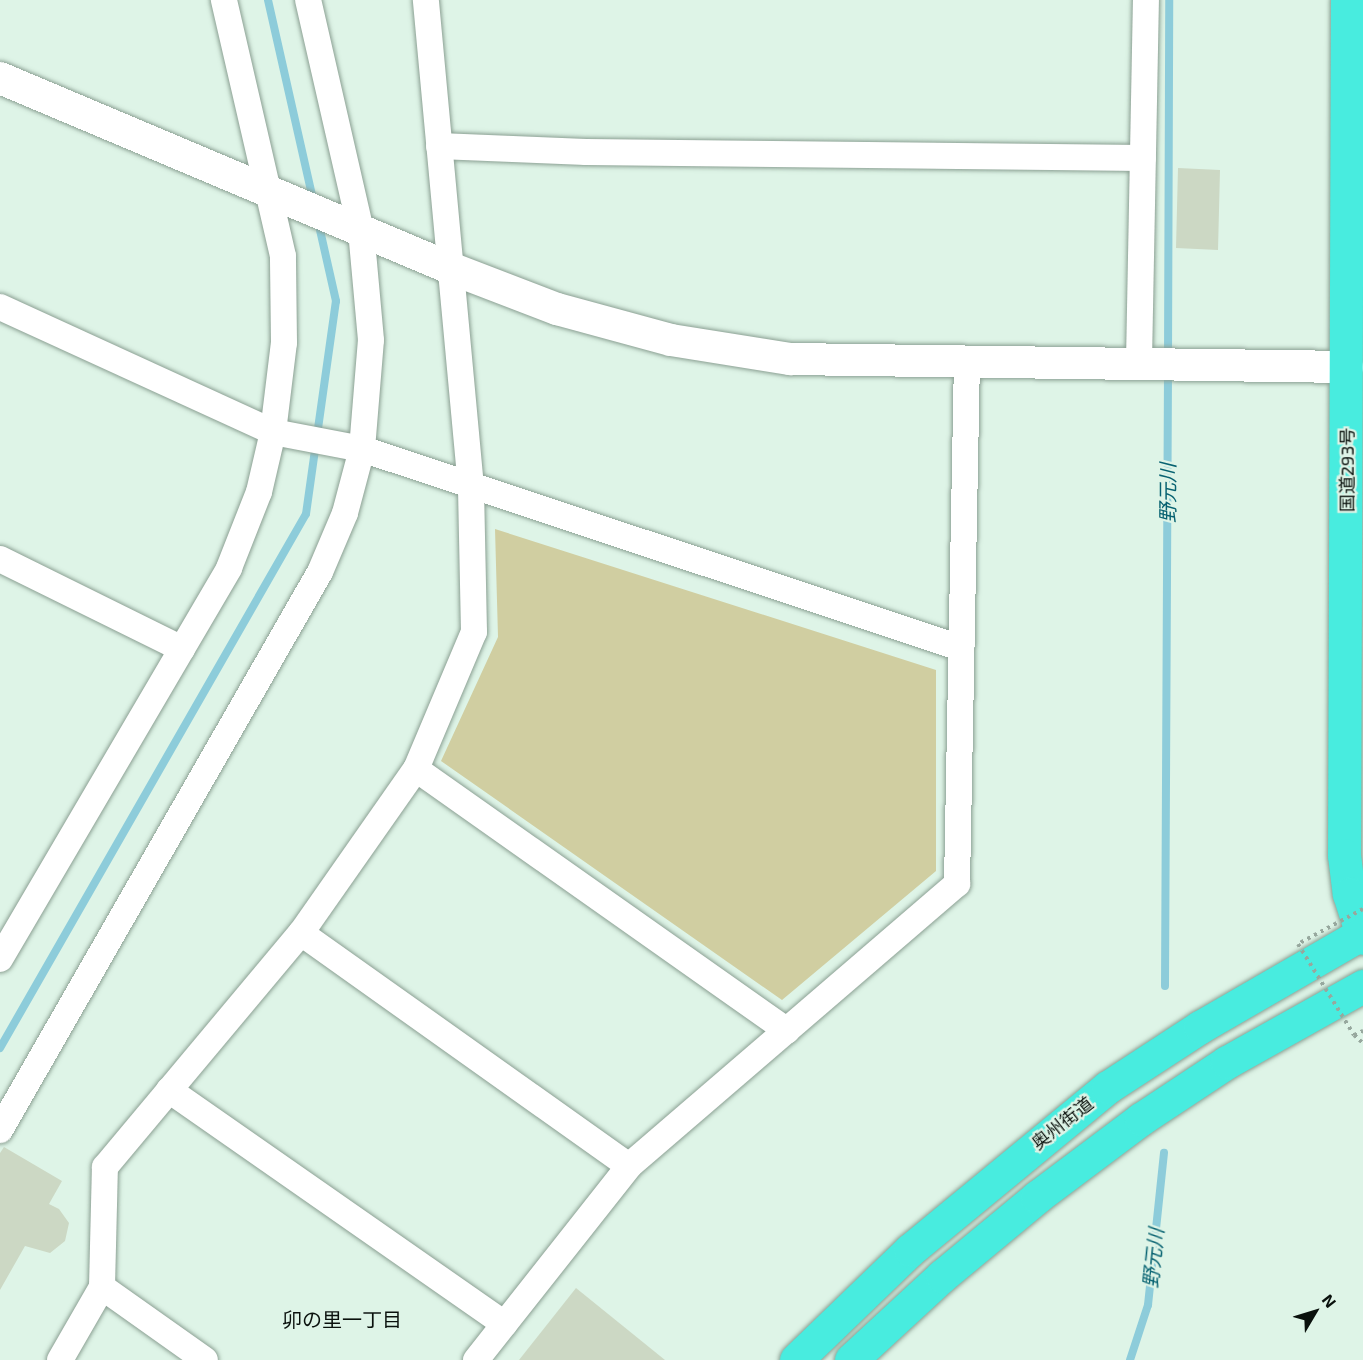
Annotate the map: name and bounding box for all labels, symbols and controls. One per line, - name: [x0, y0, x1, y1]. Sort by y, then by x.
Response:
- street label: 国道293号: [1336, 428, 1358, 512]
- water label: 野元川: [1155, 463, 1179, 523]
- street label: 奥州街道: [1027, 1092, 1097, 1154]
- water label: 野元川: [1138, 1227, 1168, 1289]
- north arrow: [1285, 1282, 1345, 1342]
- text: N: [1319, 1290, 1341, 1311]
- district label: 卯の里一丁目: [282, 1307, 402, 1331]

